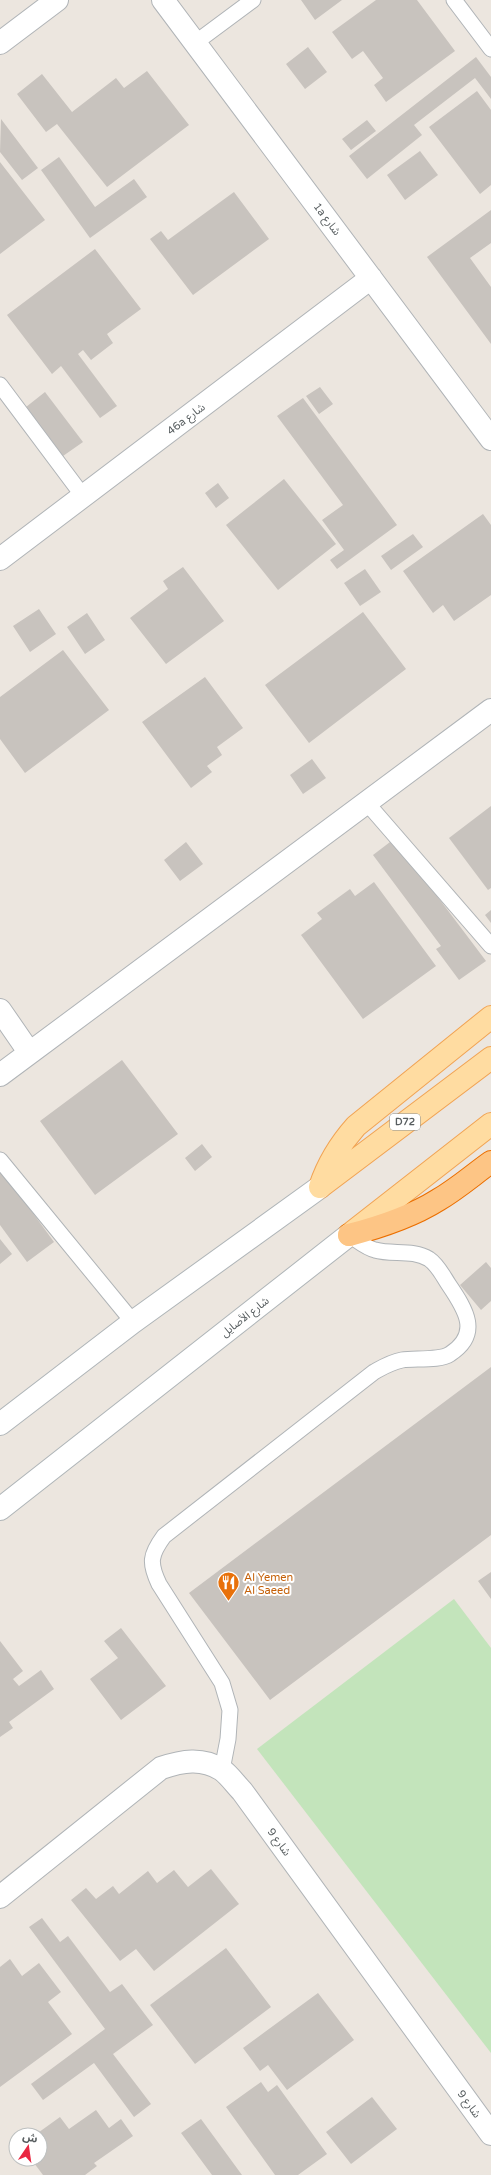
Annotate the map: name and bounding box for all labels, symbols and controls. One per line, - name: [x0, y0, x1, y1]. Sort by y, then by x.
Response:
- street label: 1a شارع: [310, 200, 344, 239]
- street label: 46a شارع: [164, 400, 208, 438]
- road number: D72: [390, 1114, 420, 1130]
- street label: شارع الأصايل: [218, 1294, 273, 1341]
- restaurant icon: Al Yemen Al Saeed: [215, 1570, 241, 1603]
- place label: Al Yemen Al Saeed: [244, 1571, 293, 1597]
- street label: شارع 9: [264, 1826, 294, 1859]
- street label: شارع 9: [454, 2088, 484, 2121]
- north arrow: [8, 2127, 48, 2167]
- text: ش: [21, 2130, 39, 2146]

